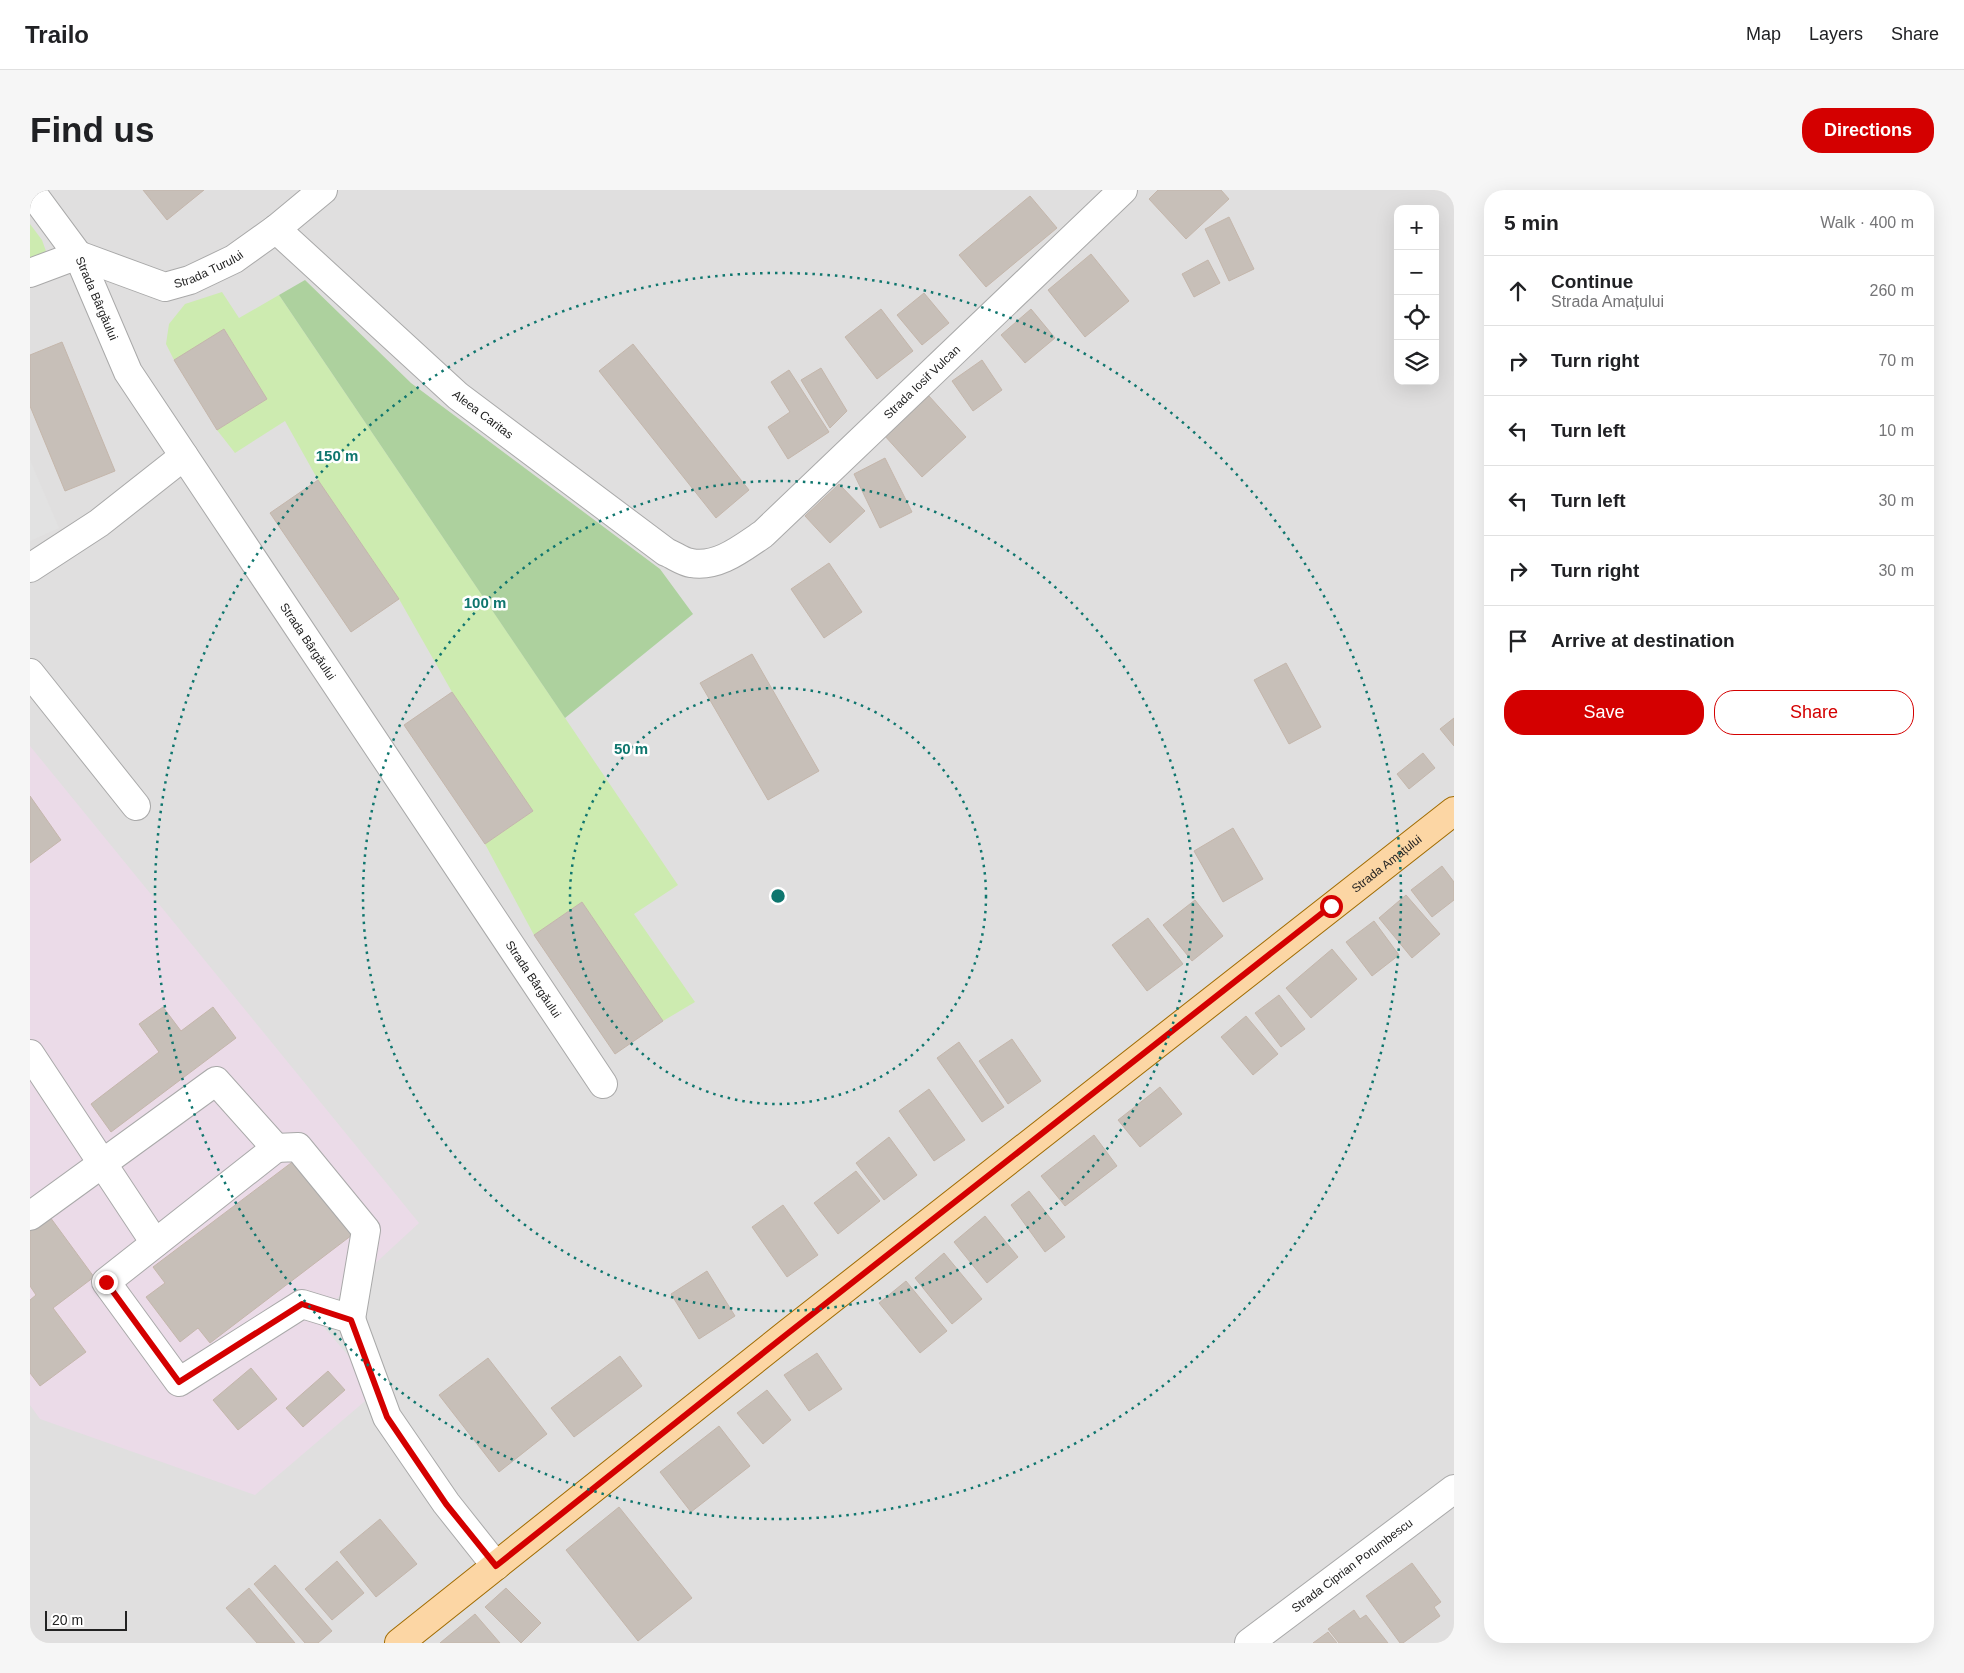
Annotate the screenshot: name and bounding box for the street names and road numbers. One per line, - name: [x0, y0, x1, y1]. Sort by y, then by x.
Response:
- street label: Strada Turului: [172, 248, 246, 291]
- street label: Strada Bârgăului: [73, 254, 121, 342]
- street label: Strada Iosif Vulcan: [881, 342, 963, 422]
- street label: Aleea Caritas: [450, 387, 516, 442]
- street label: Strada Bârgăului: [277, 600, 338, 683]
- street label: Strada Amațului: [1349, 832, 1424, 896]
- street label: Strada Bârgăului: [502, 938, 564, 1020]
- street label: Strada Ciprian Porumbescu: [1289, 1516, 1415, 1615]

